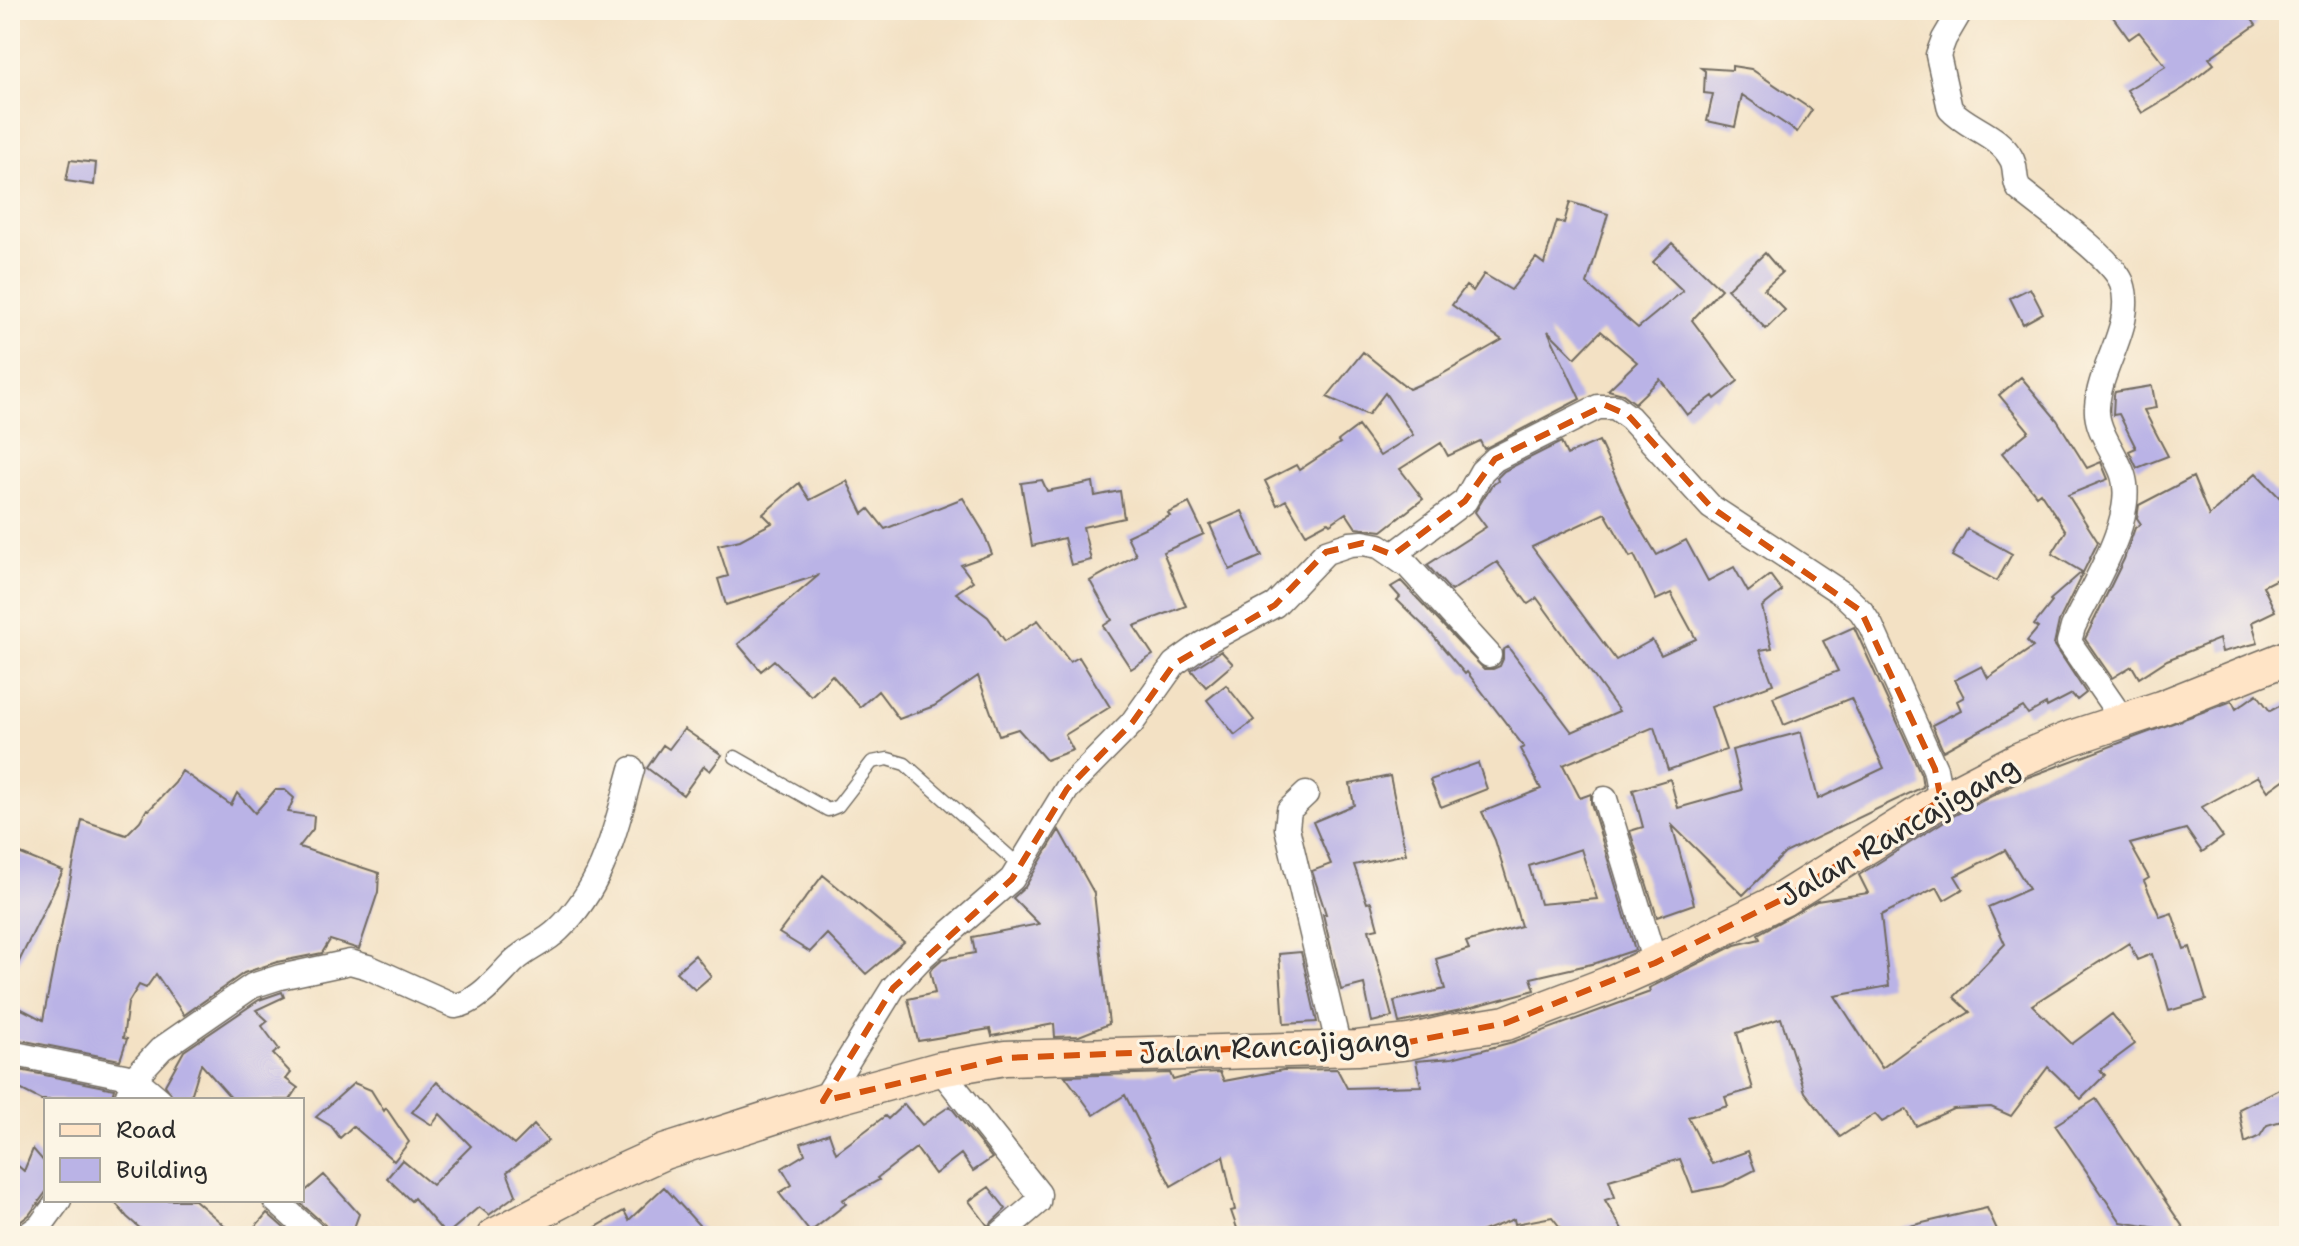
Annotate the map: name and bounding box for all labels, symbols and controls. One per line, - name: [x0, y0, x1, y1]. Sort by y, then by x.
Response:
- street label: Jalan Rancajigang: [1770, 745, 2026, 917]
- street label: Jalan Rancajigang: [1137, 1018, 1411, 1074]
- legend: [44, 1098, 304, 1202]
- text: Road: [116, 1114, 176, 1146]
- text: Building: [116, 1154, 208, 1186]

